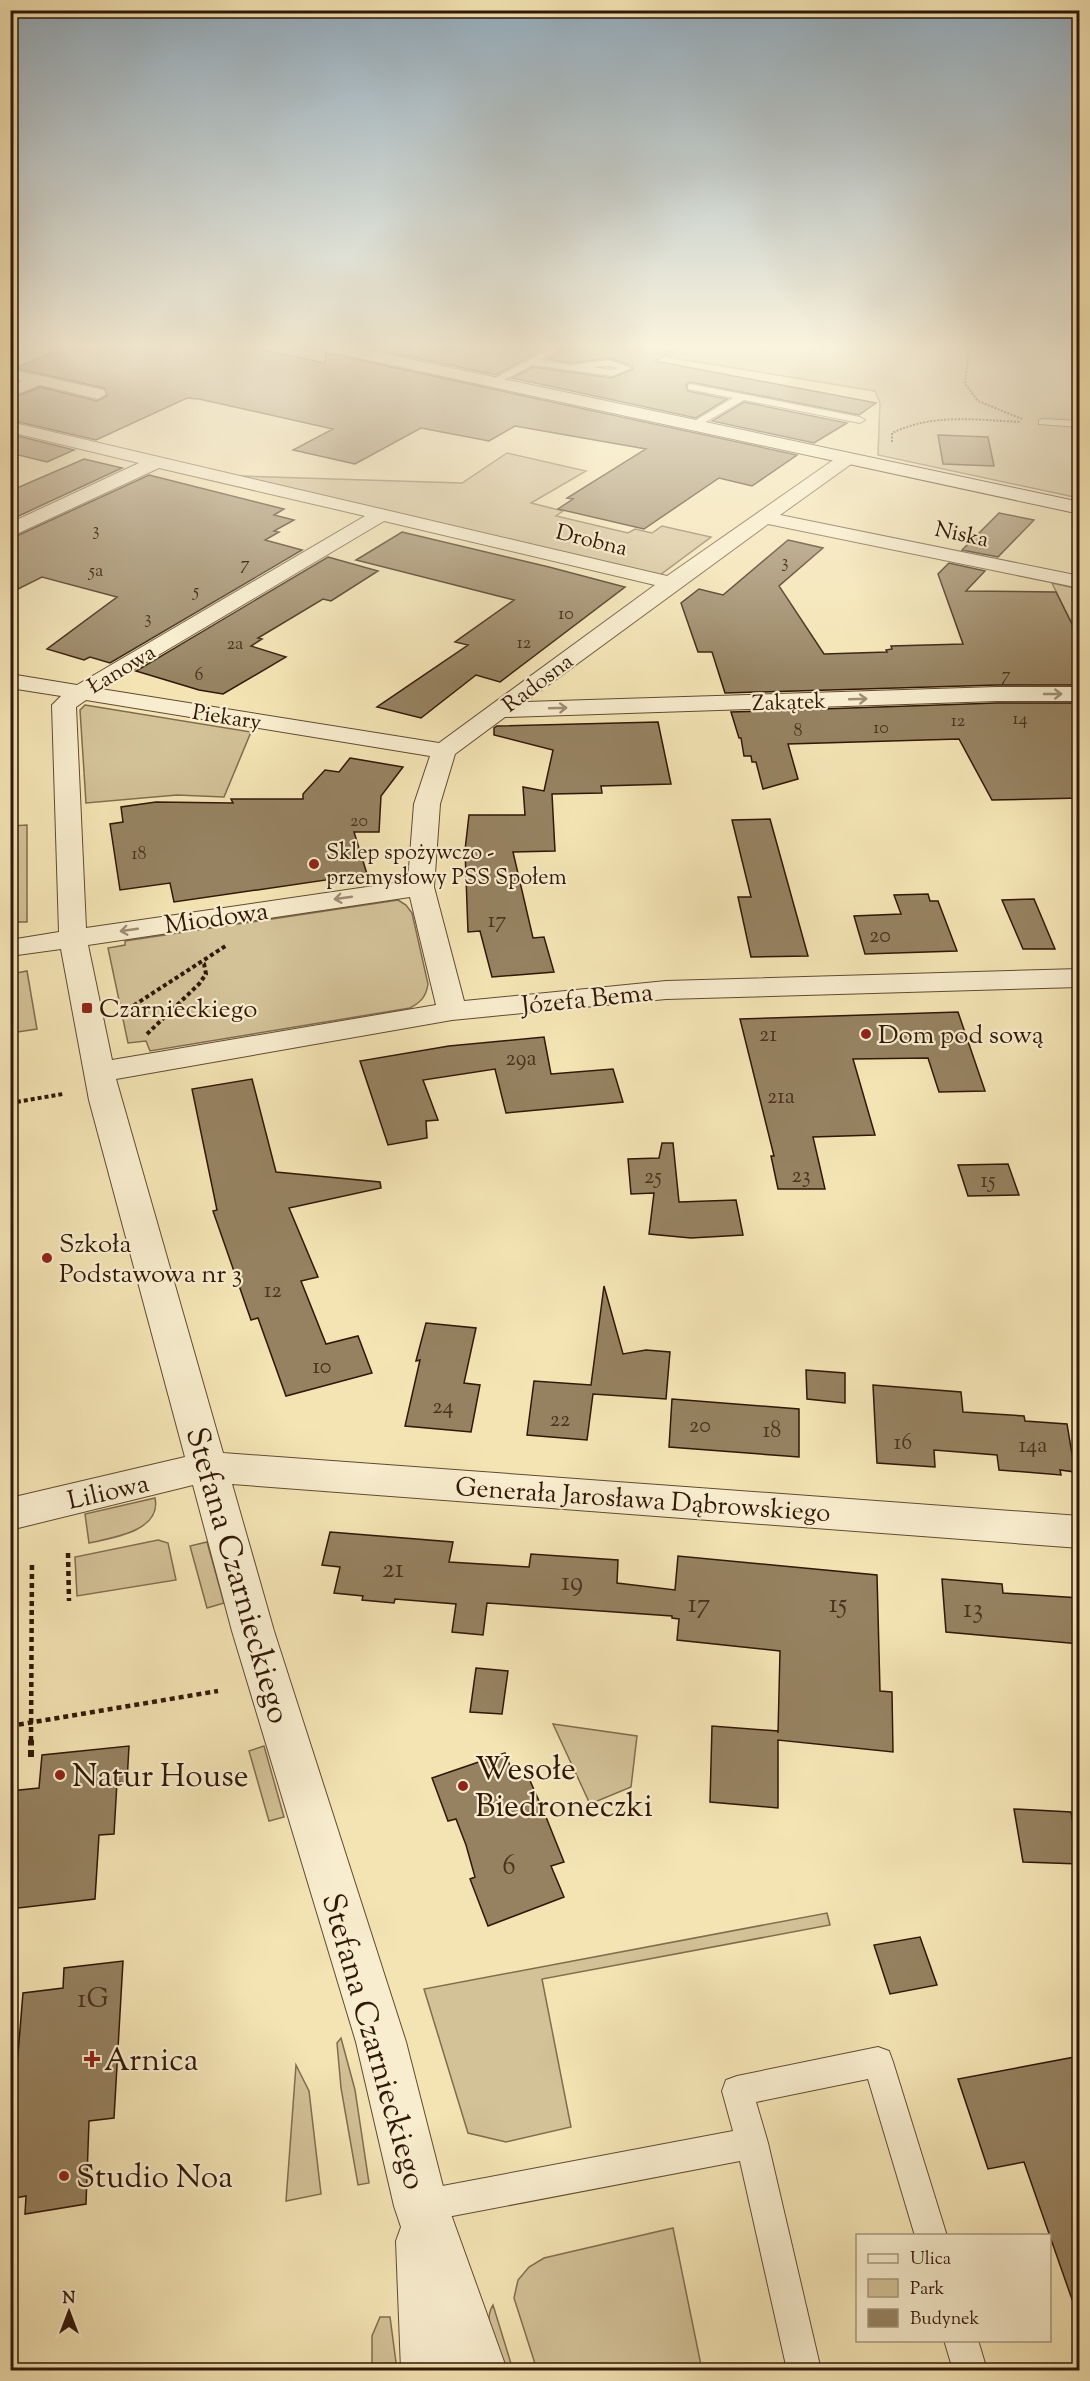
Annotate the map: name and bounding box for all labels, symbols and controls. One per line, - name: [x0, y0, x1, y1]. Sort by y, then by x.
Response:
- street label: Niska: [931, 515, 991, 557]
- house number: 3: [92, 518, 100, 544]
- street label: Drobna: [552, 518, 630, 566]
- house number: 3: [781, 550, 789, 576]
- house number: 7: [240, 552, 250, 578]
- house number: 5a: [88, 559, 103, 585]
- house number: 5: [192, 579, 199, 605]
- house number: 10: [558, 602, 574, 628]
- house number: 3: [144, 606, 152, 632]
- house number: 12: [517, 631, 532, 657]
- house number: 2a: [227, 632, 243, 658]
- street label: Łanowa: [83, 638, 163, 703]
- street label: Radosna: [497, 647, 581, 722]
- house number: 6: [195, 663, 204, 689]
- house number: 7: [1001, 663, 1011, 689]
- street label: Zakątek: [752, 687, 827, 721]
- one-way arrow: [1042, 688, 1062, 700]
- one-way arrow: [847, 693, 867, 704]
- street label: Piekary: [190, 698, 263, 740]
- one-way arrow: [547, 702, 567, 713]
- house number: 14: [1012, 707, 1028, 733]
- house number: 12: [951, 709, 966, 735]
- house number: 10: [873, 716, 889, 742]
- house number: 8: [794, 719, 803, 745]
- house number: 20: [350, 809, 368, 835]
- place label: Sklep spożywczo - przemysłowy PSS Społem: [326, 838, 567, 895]
- house number: 18: [131, 842, 147, 868]
- marker: Sklep spożywczo - przemysłowy PSS Społem: [307, 857, 321, 871]
- one-way arrow: [333, 893, 353, 904]
- street label: Miodowa: [162, 894, 271, 945]
- house number: 17: [488, 906, 506, 938]
- house number: 20: [869, 921, 891, 953]
- one-way arrow: [120, 925, 139, 936]
- street label: Józefa Bema: [518, 975, 655, 1026]
- place label: Czarnieckiego: [99, 992, 257, 1029]
- marker: Czarnieckiego: [80, 1001, 94, 1015]
- place label: Dom pod sową: [878, 1018, 1044, 1055]
- house number: 21: [759, 1020, 777, 1052]
- marker: Dom pod sową: [859, 1027, 873, 1041]
- house number: 29a: [505, 1044, 537, 1076]
- house number: 21a: [767, 1082, 795, 1114]
- house number: 23: [791, 1161, 811, 1193]
- house number: 25: [644, 1162, 662, 1194]
- house number: 15: [980, 1166, 996, 1198]
- place label: Szkoła Podstawowa nr 3: [59, 1227, 242, 1294]
- marker: Szkoła Podstawowa nr 3: [40, 1251, 54, 1265]
- house number: 12: [264, 1276, 282, 1308]
- house number: 10: [313, 1352, 331, 1384]
- house number: 24: [432, 1392, 454, 1424]
- house number: 22: [550, 1405, 570, 1437]
- house number: 20: [689, 1411, 711, 1443]
- house number: 18: [763, 1416, 781, 1448]
- street label: Stefana Czarnieckiego: [172, 1422, 300, 1729]
- house number: 16: [894, 1428, 912, 1460]
- house number: 14a: [1019, 1431, 1047, 1463]
- street label: Liliowa: [64, 1466, 153, 1521]
- street label: Generała Jarosława Dąbrowskiego: [454, 1470, 832, 1533]
- house number: 21: [382, 1551, 404, 1590]
- house number: 19: [561, 1564, 583, 1603]
- house number: 17: [688, 1586, 711, 1625]
- house number: 15: [829, 1586, 847, 1625]
- house number: 13: [963, 1591, 983, 1630]
- place label: Wesołe Biedroneczki: [475, 1748, 653, 1831]
- place label: Natur House: [72, 1755, 249, 1801]
- marker: Natur House: [53, 1768, 67, 1782]
- marker: Wesołe Biedroneczki: [456, 1779, 470, 1793]
- house number: 6: [502, 1848, 516, 1887]
- street label: Stefana Czarnieckiego: [308, 1888, 436, 2195]
- house number: 1G: [77, 1981, 109, 2020]
- place label: Arnica: [104, 2039, 199, 2085]
- marker: Arnica: [85, 2052, 99, 2066]
- place label: Studio Noa: [76, 2156, 233, 2202]
- marker: Studio Noa: [57, 2169, 71, 2183]
- legend: [856, 2234, 1051, 2342]
- text: Ulica: [910, 2247, 951, 2273]
- text: Park: [910, 2277, 945, 2303]
- north arrow: [39, 2282, 99, 2342]
- text: N: [63, 2288, 76, 2311]
- text: Budynek: [910, 2307, 979, 2333]

